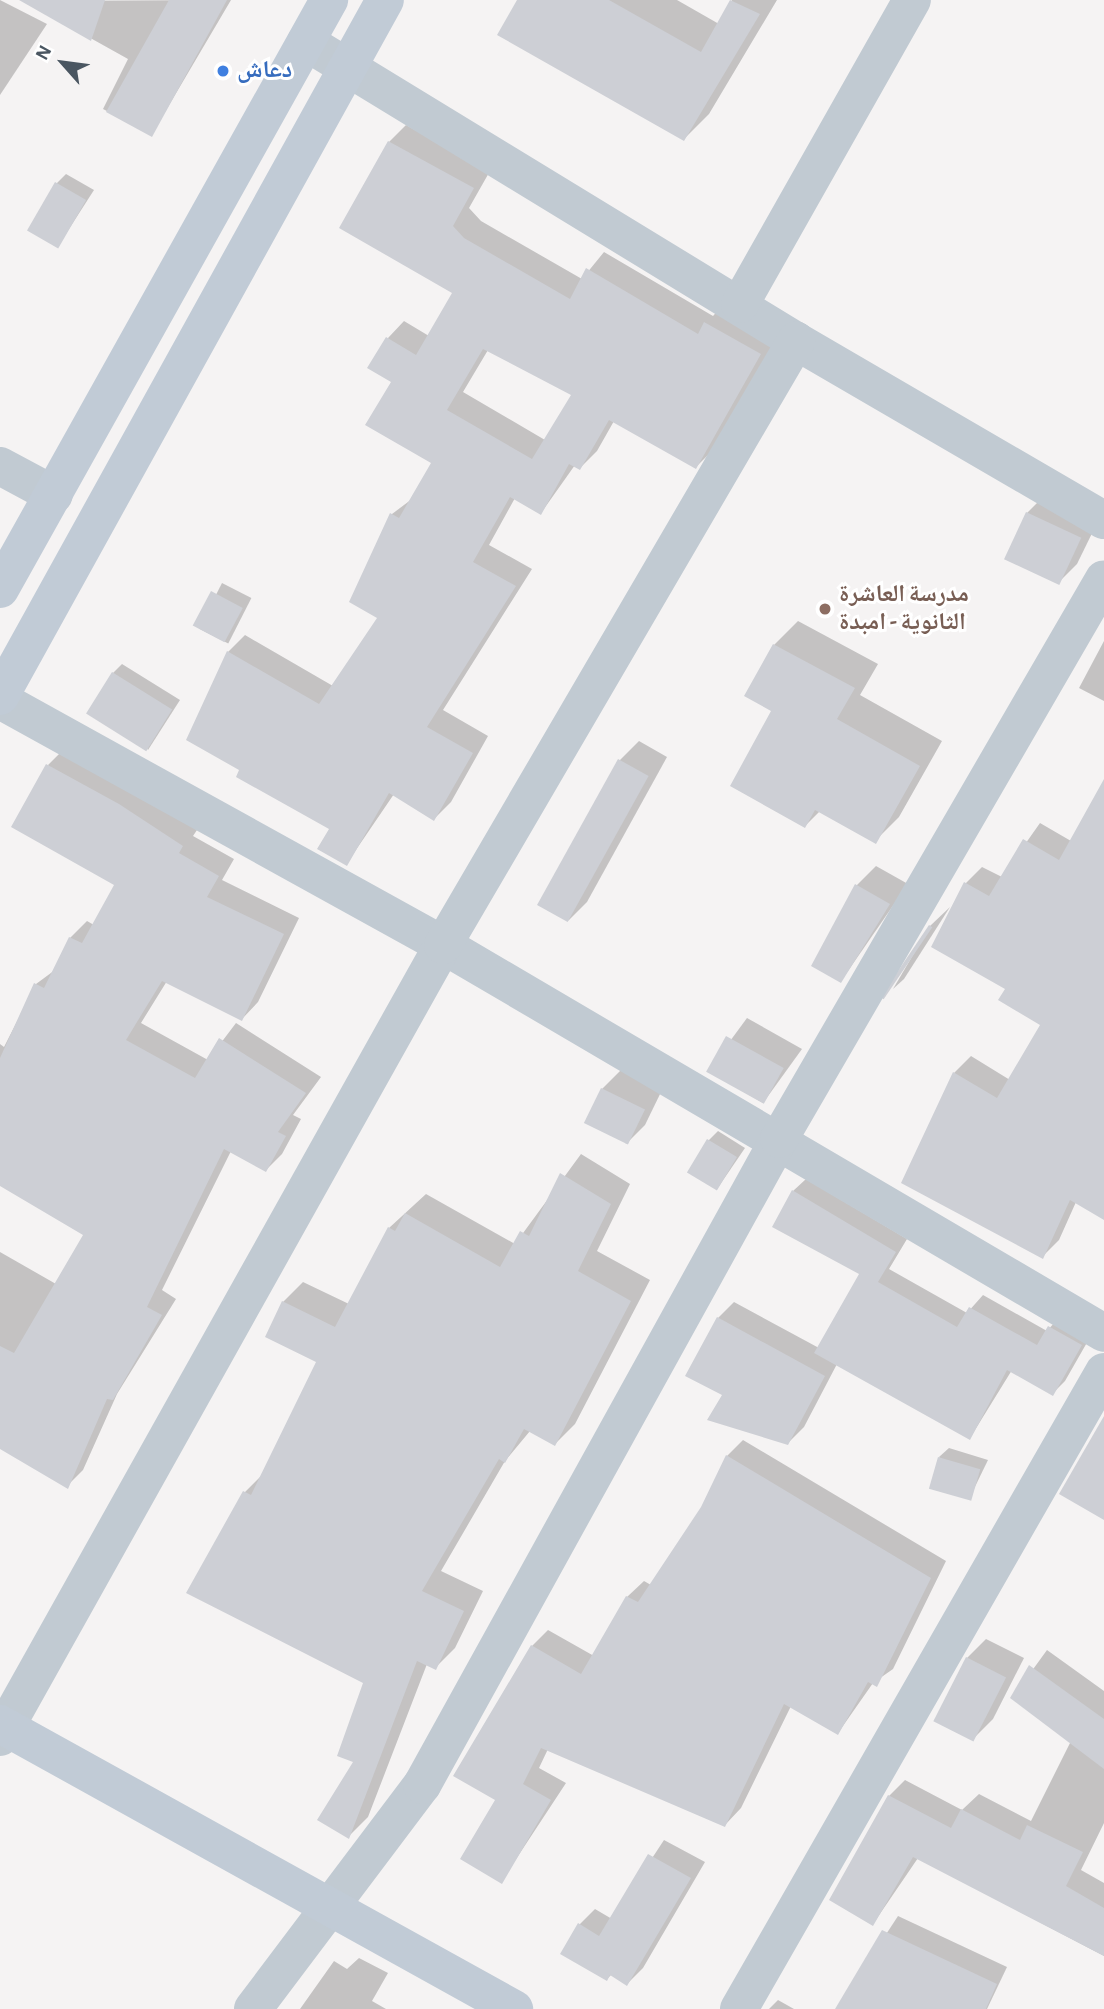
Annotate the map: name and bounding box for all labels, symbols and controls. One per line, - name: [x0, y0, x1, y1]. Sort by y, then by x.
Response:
- north arrow: [28, 28, 98, 98]
- text: N: [33, 43, 56, 63]
- place label: دعاش: [237, 57, 292, 85]
- marker: دعاش: [215, 63, 231, 79]
- place label: مدرسة العاشرة الثانوية - امبدة: [839, 581, 969, 637]
- marker: مدرسة العاشرة الثانوية - امبدة: [817, 601, 833, 617]

